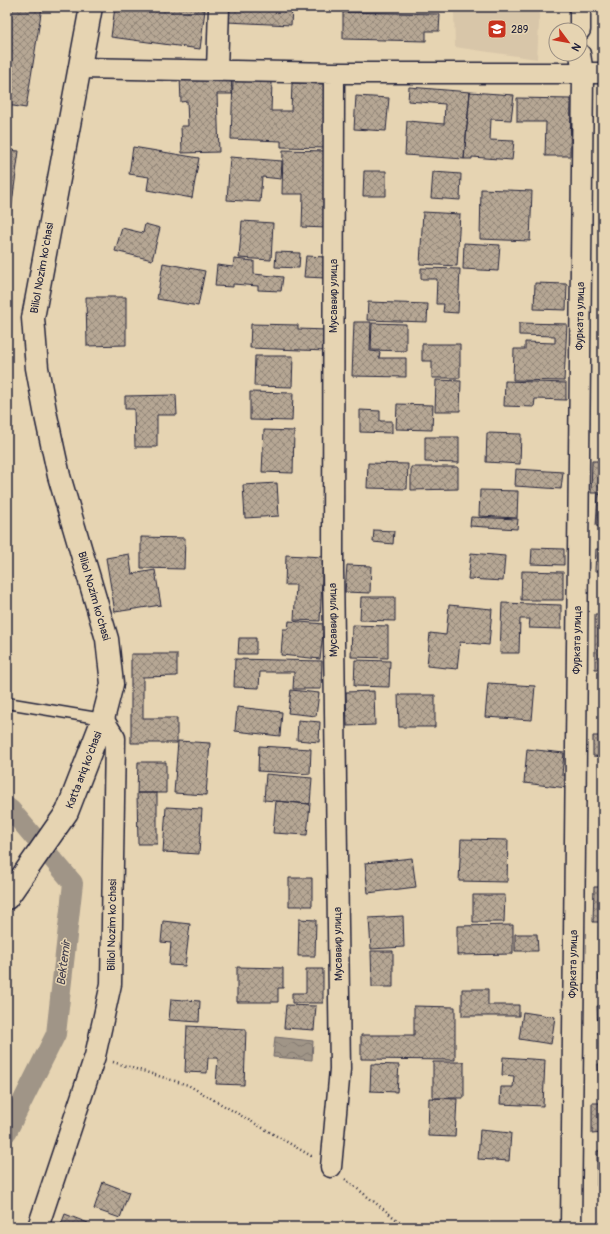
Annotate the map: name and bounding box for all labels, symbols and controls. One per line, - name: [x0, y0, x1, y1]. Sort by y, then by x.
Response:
- school or university icon: 289: [486, 18, 508, 40]
- north arrow: [548, 22, 588, 62]
- place label: 289: [511, 23, 529, 36]
- text: N: [568, 40, 584, 54]
- street label: Biliol Nozim ko'chasi: [28, 222, 56, 314]
- street label: Мусаввир улица: [327, 259, 340, 333]
- street label: Фурката улица: [573, 282, 587, 350]
- street label: Biliol Nozim ko'chasi: [75, 550, 113, 642]
- street label: Мусаввир улица: [326, 583, 340, 657]
- street label: Фурката улица: [570, 606, 584, 674]
- street label: Katta ariq ko'chasi: [63, 729, 105, 810]
- street label: Biliol Nozim ko'chasi: [105, 879, 119, 971]
- street label: Мусаввир улица: [331, 907, 345, 981]
- street label: Фурката улица: [566, 930, 580, 998]
- water label: Bektemir: [54, 938, 74, 986]

